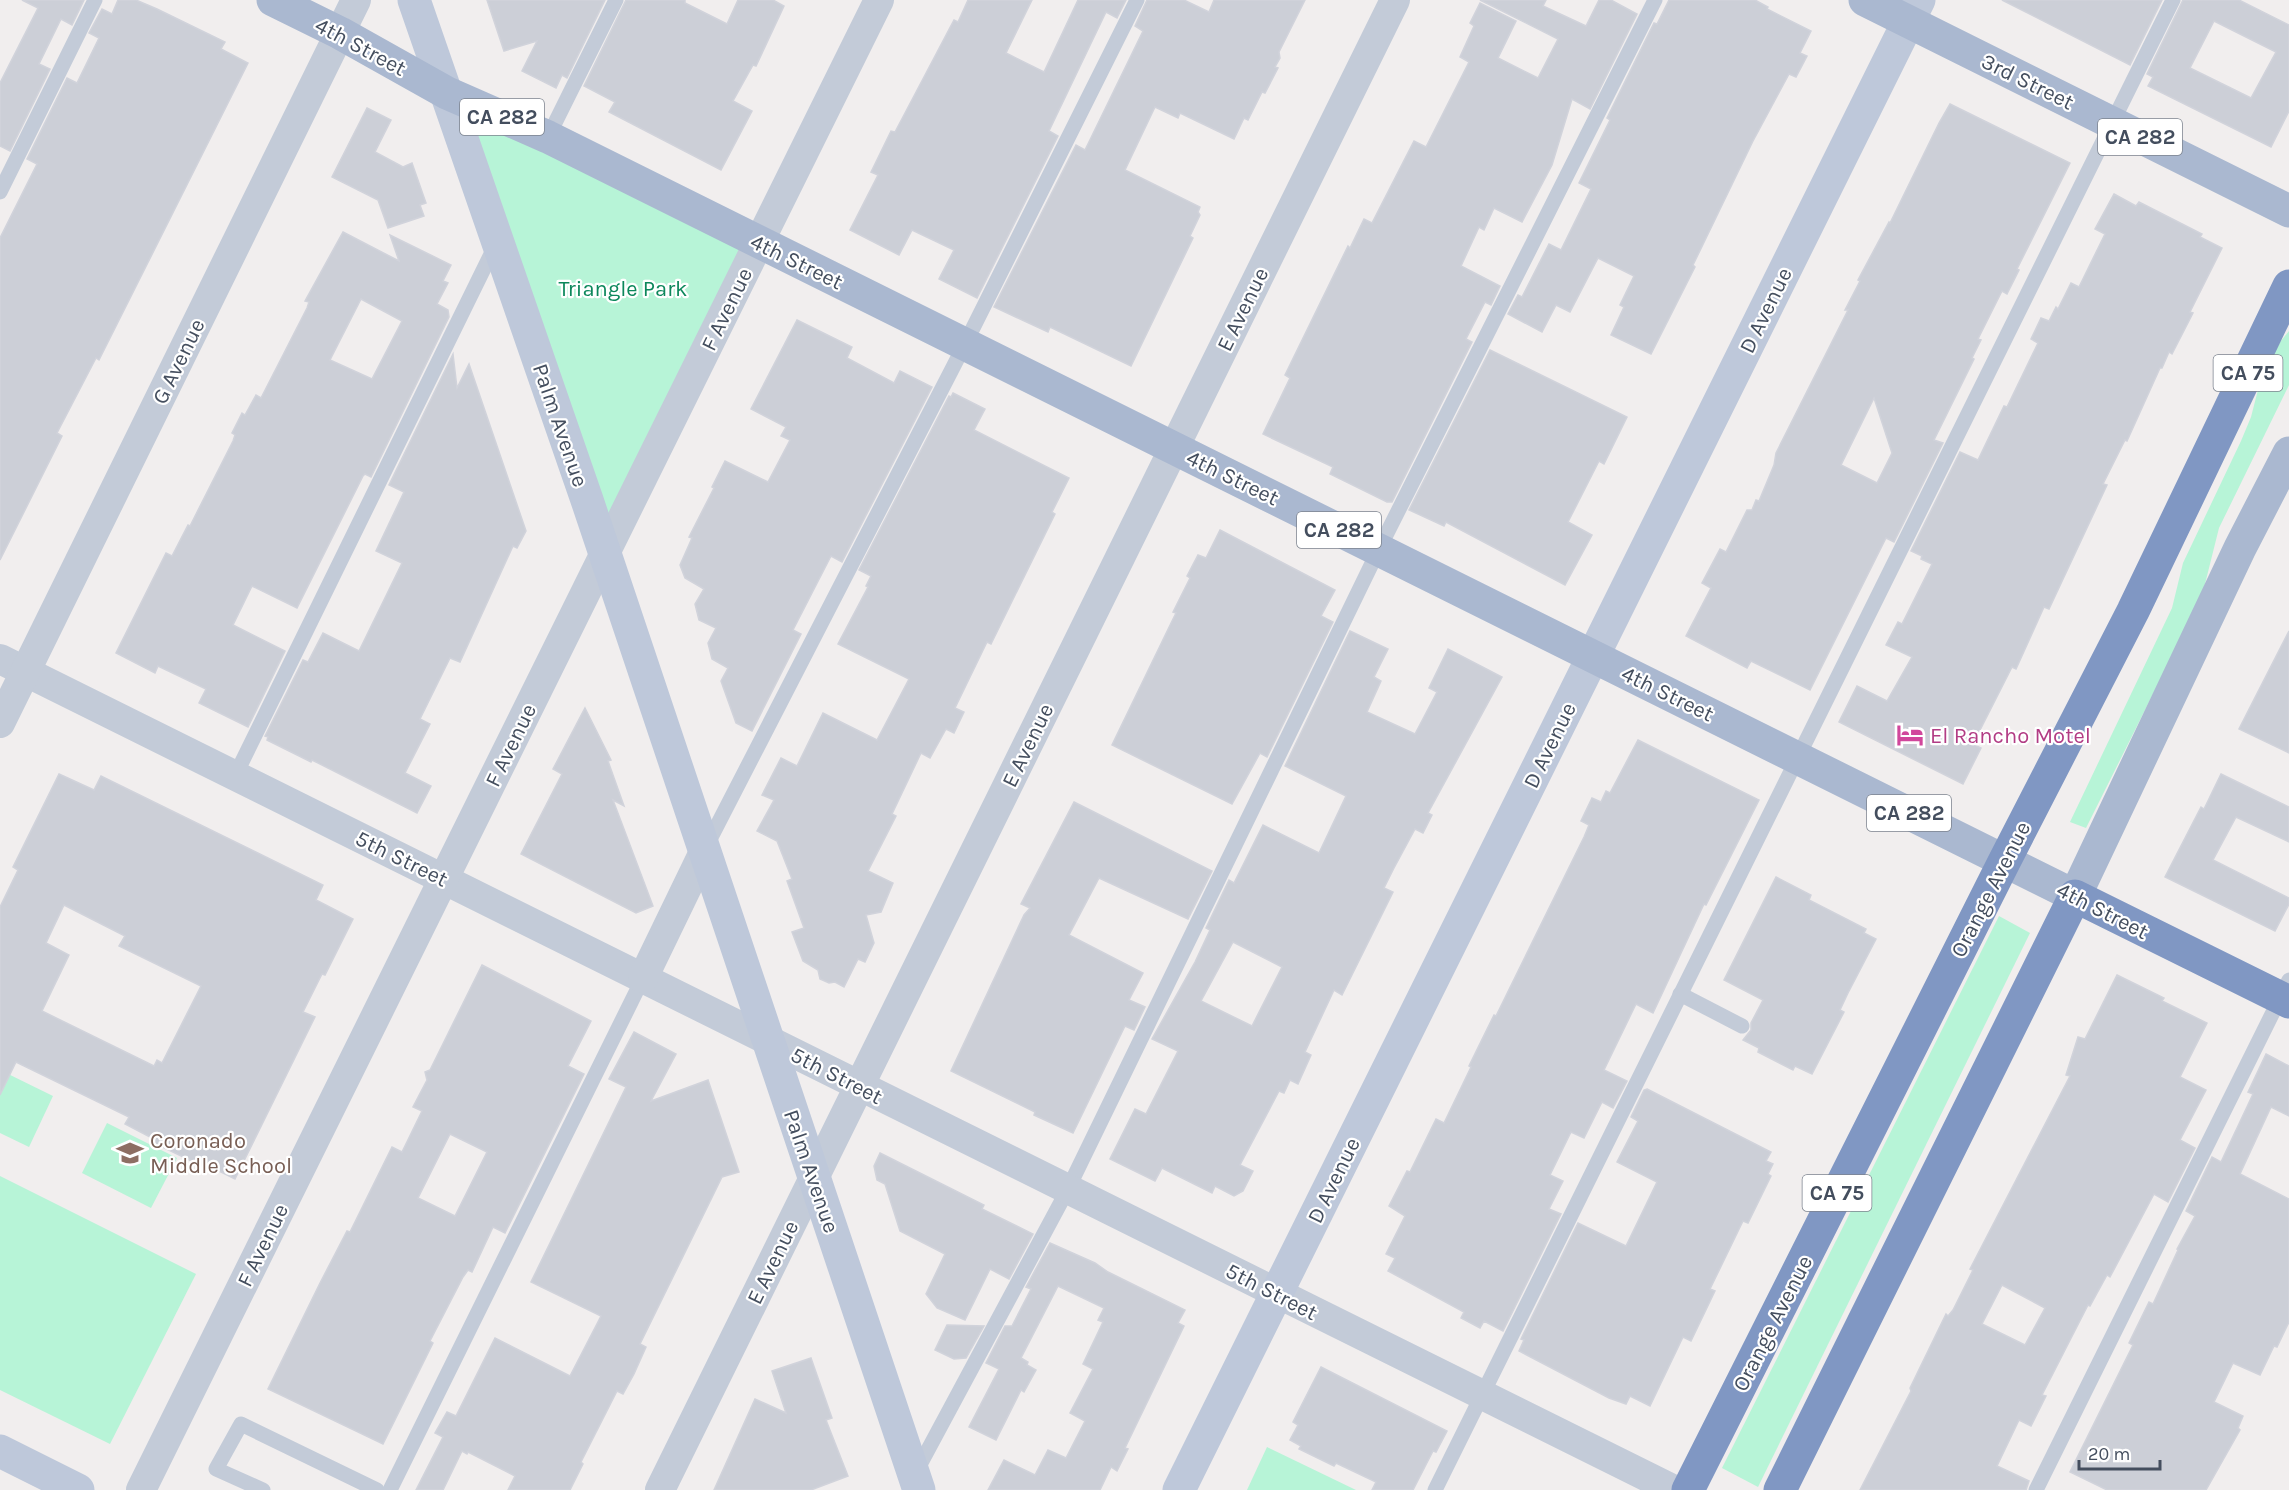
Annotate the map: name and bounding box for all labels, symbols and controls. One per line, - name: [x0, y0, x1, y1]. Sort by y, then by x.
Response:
- street label: 4th Street: [311, 12, 411, 82]
- street label: 3rd Street: [1977, 48, 2078, 115]
- road number: CA 282: [460, 99, 544, 135]
- road number: CA 282: [2098, 119, 2182, 155]
- street label: 4th Street: [746, 228, 847, 295]
- street label: E Avenue: [1211, 263, 1274, 356]
- street label: D Avenue: [1734, 263, 1798, 358]
- street label: F Avenue: [696, 264, 758, 355]
- park label: Triangle Park: [558, 276, 688, 302]
- street label: G Avenue: [147, 314, 211, 408]
- road number: CA 75: [2214, 355, 2282, 391]
- street label: Palm Avenue: [527, 360, 593, 490]
- street label: 4th Street: [1182, 444, 1283, 511]
- road number: CA 282: [1297, 512, 1381, 548]
- street label: 4th Street: [1617, 660, 1718, 727]
- street label: D Avenue: [1518, 698, 1582, 793]
- street label: E Avenue: [996, 699, 1059, 792]
- street label: F Avenue: [480, 700, 542, 791]
- hotel icon: El Rancho Motel: [1895, 720, 1925, 750]
- place label: El Rancho Motel: [1930, 723, 2091, 749]
- road number: CA 282: [1867, 795, 1951, 831]
- street label: Orange Avenue: [1946, 817, 2036, 962]
- street label: 5th Street: [351, 825, 452, 892]
- street label: 4th Street: [2052, 877, 2153, 945]
- street label: 5th Street: [786, 1042, 887, 1110]
- street label: Palm Avenue: [778, 1106, 844, 1236]
- place label: Coronado Middle School: [150, 1128, 292, 1179]
- street label: D Avenue: [1302, 1133, 1366, 1228]
- school or university icon: Coronado Middle School: [115, 1138, 145, 1168]
- road number: CA 75: [1802, 1175, 1872, 1211]
- street label: F Avenue: [232, 1200, 294, 1291]
- street label: E Avenue: [741, 1216, 804, 1309]
- street label: Orange Avenue: [1728, 1251, 1818, 1396]
- street label: 5th Street: [1221, 1258, 1322, 1326]
- scale bar: [2079, 1433, 2160, 1471]
- text: 20 m: [2088, 1443, 2130, 1465]

